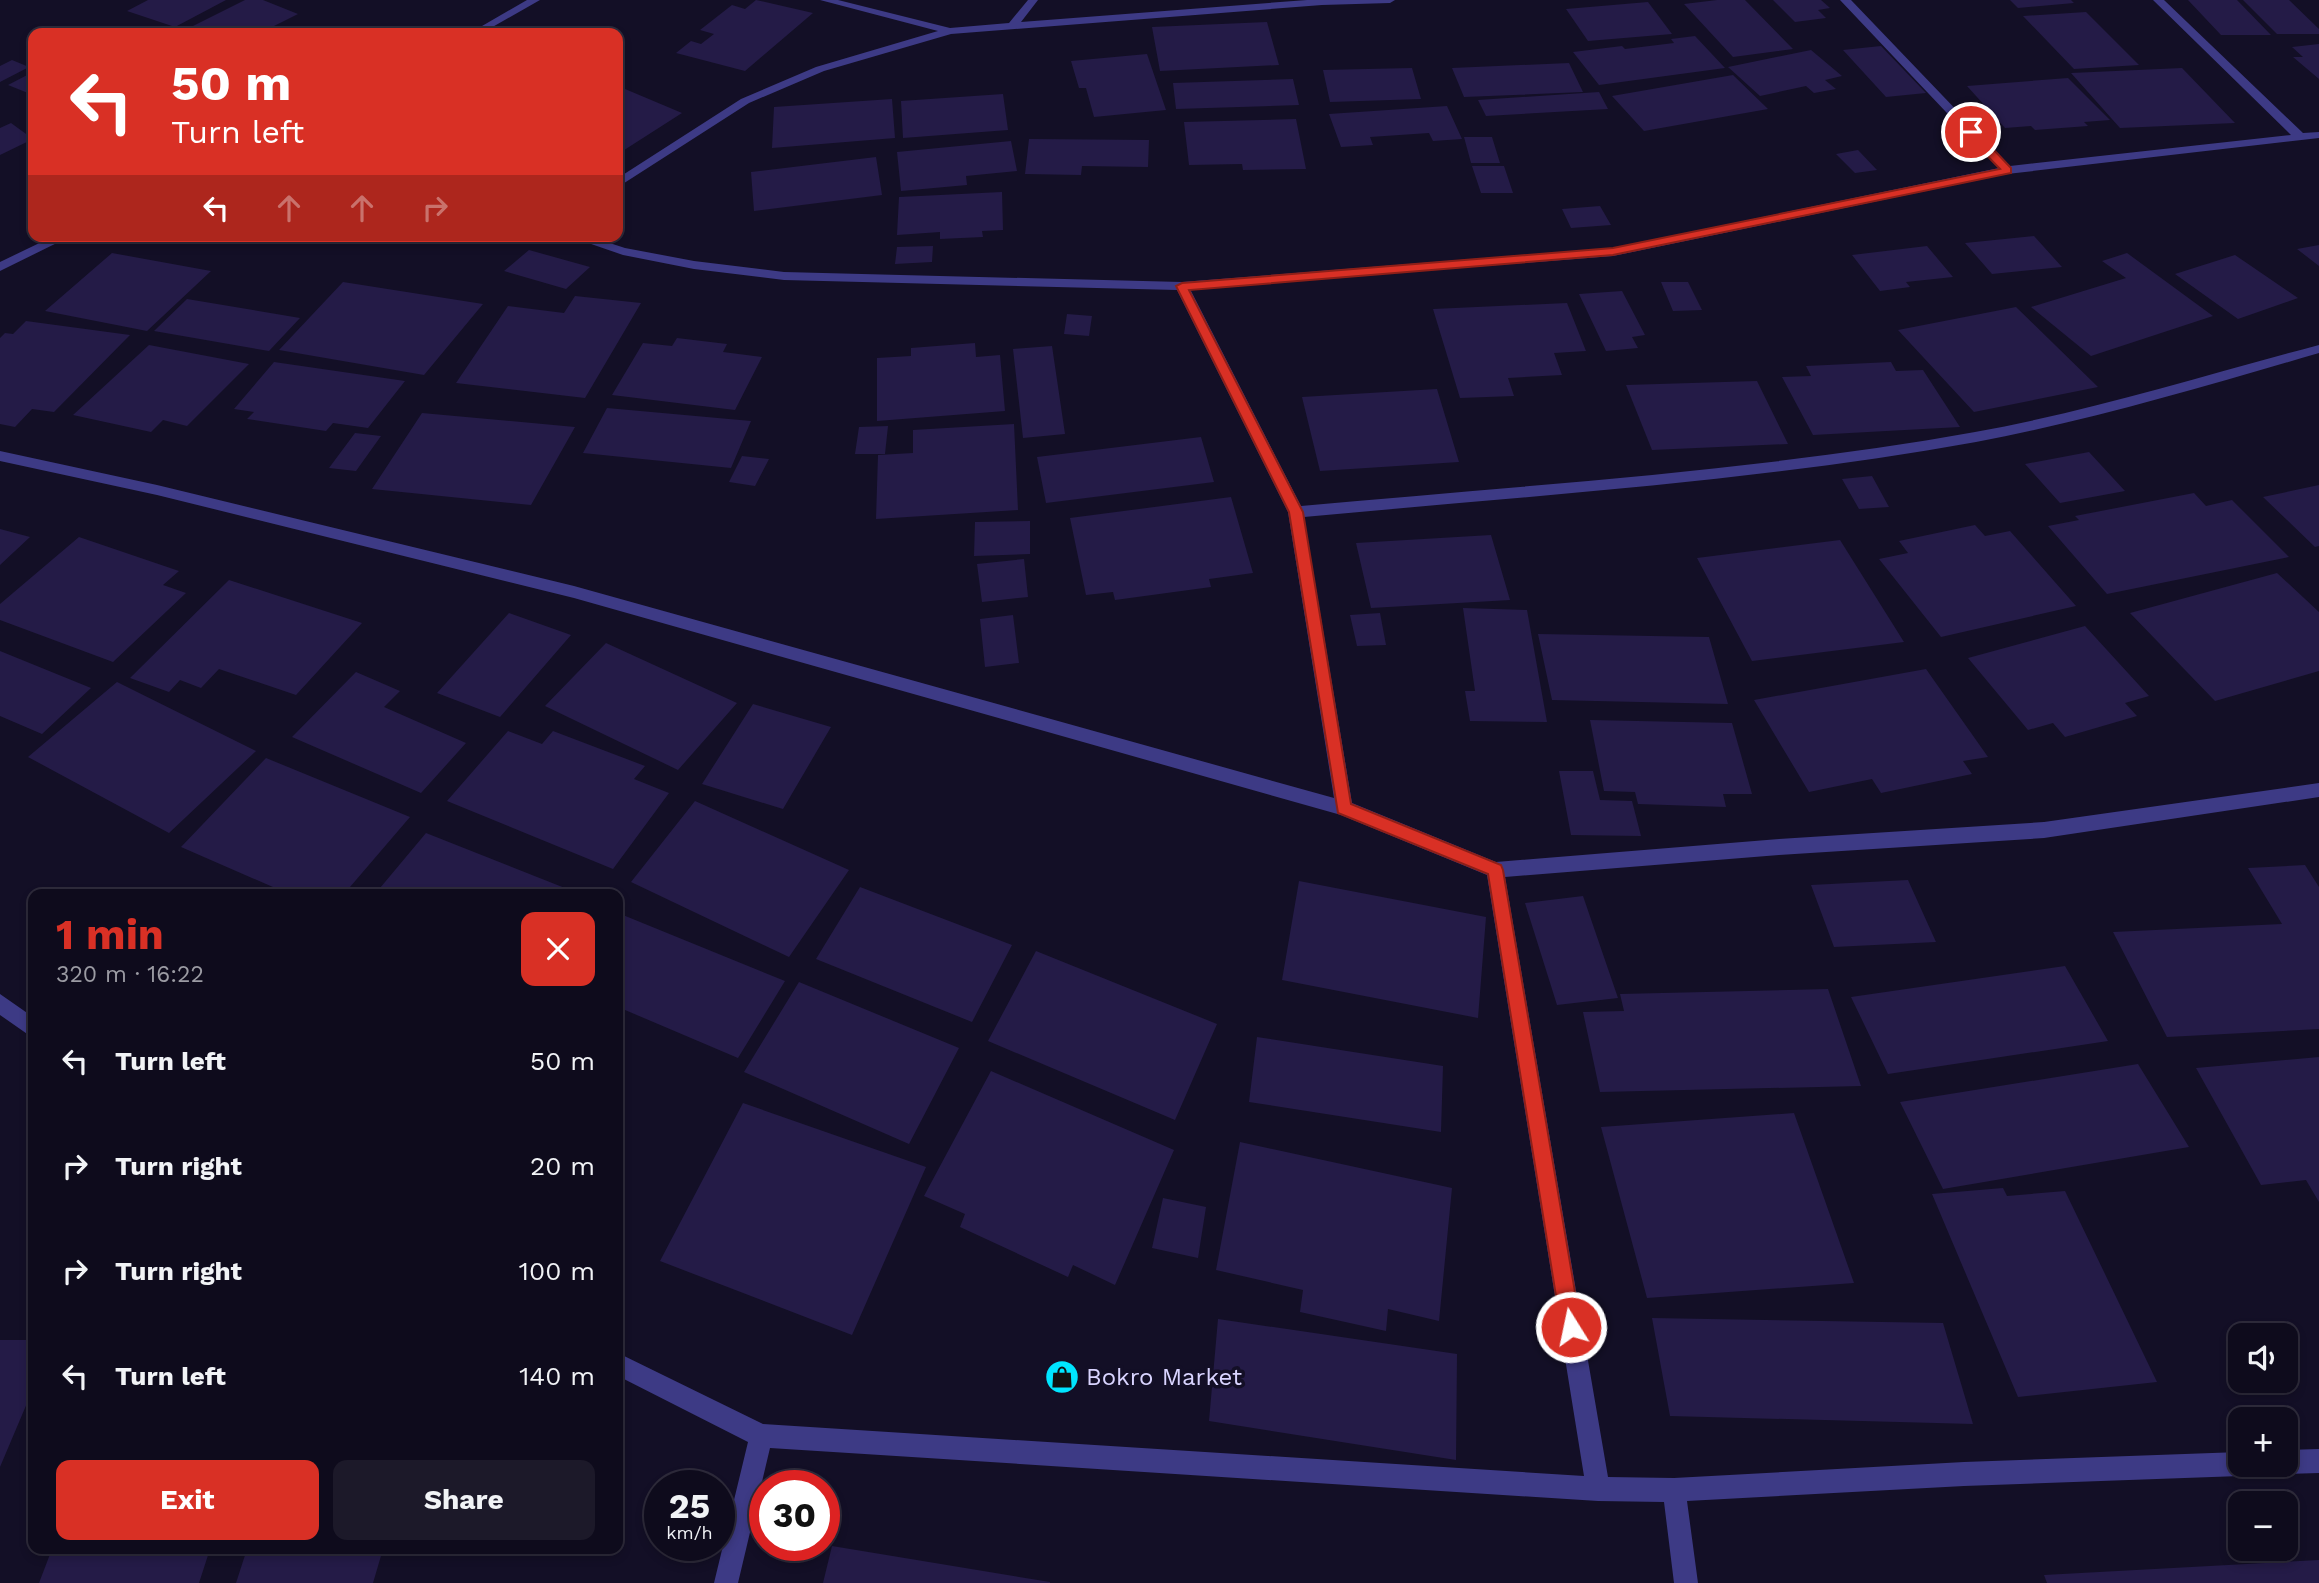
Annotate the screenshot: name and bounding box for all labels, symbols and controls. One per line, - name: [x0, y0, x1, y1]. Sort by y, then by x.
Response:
- text: 50 m: [171, 54, 291, 112]
- icon: left: [56, 56, 147, 147]
- pin: [1941, 102, 2001, 162]
- text: Turn left: [171, 113, 304, 151]
- icon: arrive: [1952, 113, 1990, 151]
- icon: left: [197, 189, 235, 227]
- icon: ahead: [270, 189, 308, 227]
- icon: ahead: [343, 189, 381, 227]
- icon: right: [416, 189, 454, 227]
- text: 1 min: [56, 910, 164, 959]
- button: close: [521, 912, 595, 986]
- text: 320 m · 16:22: [56, 961, 204, 988]
- icon: left: [56, 1042, 94, 1080]
- text: Turn left: [115, 1046, 226, 1076]
- text: 50 m: [530, 1046, 595, 1076]
- icon: right: [56, 1147, 94, 1185]
- text: Turn right: [115, 1151, 242, 1181]
- text: 20 m: [530, 1151, 595, 1181]
- icon: right: [56, 1252, 94, 1290]
- text: Turn right: [115, 1256, 242, 1286]
- text: 100 m: [519, 1256, 595, 1286]
- position arrow: [1534, 1290, 1608, 1364]
- map controls: [2228, 1323, 2298, 1561]
- button: sound: [2228, 1323, 2298, 1393]
- icon: left: [56, 1357, 94, 1395]
- shop icon: Bokro Market: [1043, 1358, 1081, 1396]
- text: Turn left: [115, 1361, 226, 1391]
- text: 140 m: [519, 1361, 595, 1391]
- place label: Bokro Market: [1086, 1363, 1242, 1391]
- button: +: [2228, 1407, 2298, 1477]
- button: Exit: [56, 1460, 319, 1540]
- button: Share: [333, 1460, 595, 1540]
- speed limit sign: 30: [749, 1470, 840, 1561]
- text: 25: [669, 1485, 710, 1527]
- button: −: [2228, 1491, 2298, 1561]
- text: km/h: [666, 1522, 713, 1543]

